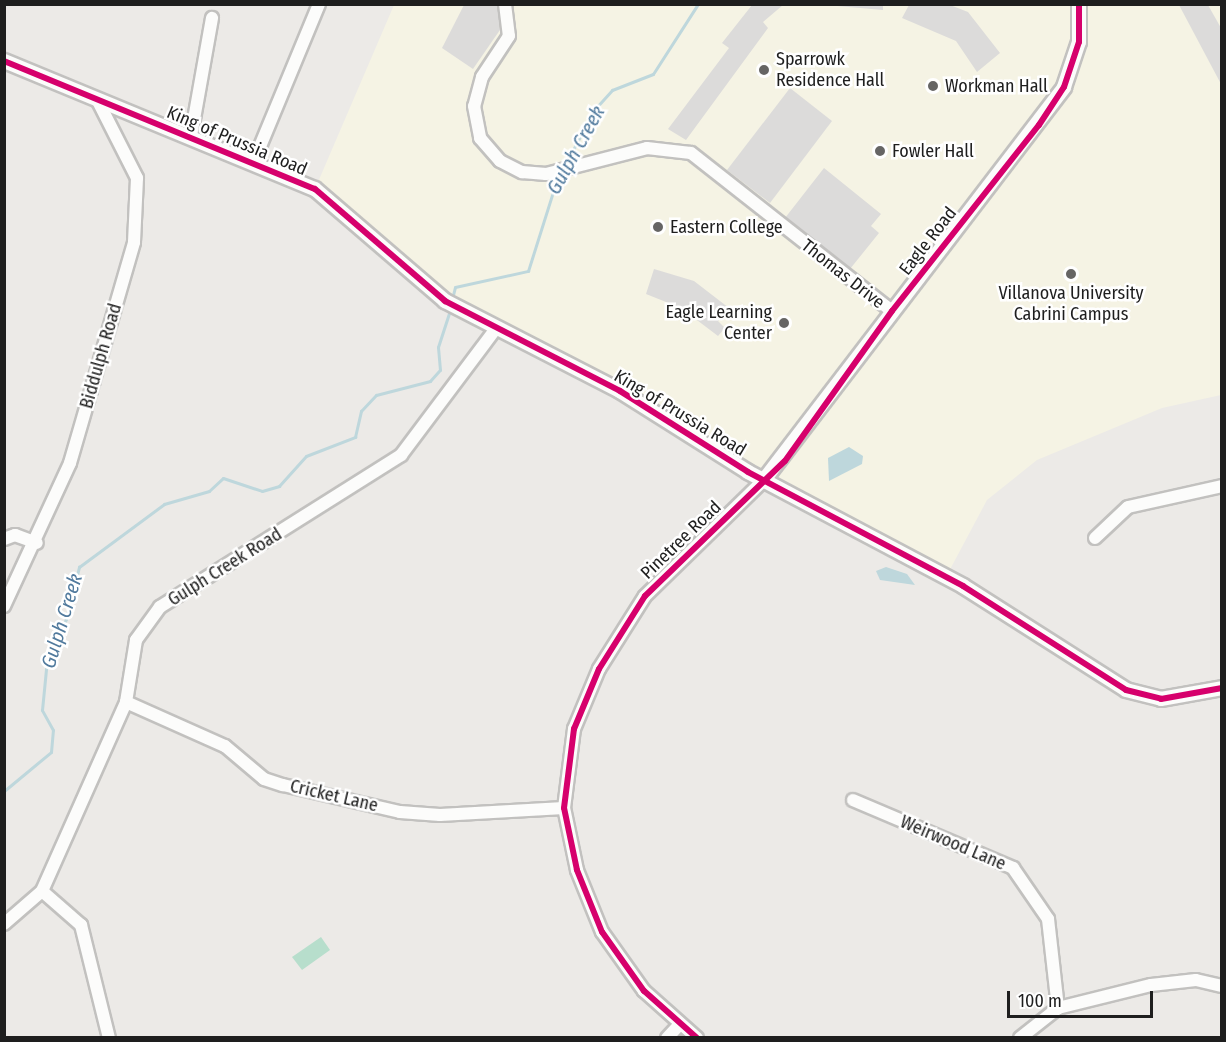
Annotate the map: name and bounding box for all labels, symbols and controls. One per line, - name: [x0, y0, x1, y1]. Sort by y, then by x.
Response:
- place label: Sparrowk Residence Hall: [776, 49, 884, 92]
- marker: Sparrowk Residence Hall: [757, 63, 771, 77]
- place label: Workman Hall: [945, 75, 1048, 97]
- marker: Workman Hall: [926, 79, 940, 93]
- street label: King of Prussia Road: [164, 102, 310, 180]
- water label: Gulph Creek: [542, 102, 610, 198]
- place label: Fowler Hall: [892, 140, 974, 162]
- marker: Fowler Hall: [873, 144, 887, 158]
- street label: Eagle Road: [895, 203, 961, 279]
- place label: Eastern College: [670, 216, 783, 238]
- marker: Eastern College: [651, 220, 665, 234]
- street label: Thomas Drive: [797, 235, 889, 313]
- marker: Villanova University Cabrini Campus: [1064, 267, 1078, 281]
- place label: Villanova University Cabrini Campus: [998, 283, 1144, 326]
- street label: Biddulph Road: [76, 301, 126, 411]
- place label: Eagle Learning Center: [666, 302, 772, 344]
- marker: Eagle Learning Center: [777, 316, 791, 330]
- street label: King of Prussia Road: [610, 365, 750, 461]
- street label: Pinetree Road: [636, 496, 726, 584]
- street label: Gulph Creek Road: [164, 523, 286, 611]
- water label: Gulph Creek: [36, 571, 88, 671]
- street label: Cricket Lane: [288, 775, 380, 817]
- street label: Weirwood Lane: [897, 811, 1009, 875]
- scale bar: [1010, 979, 1156, 1017]
- text: 100 m: [1018, 990, 1062, 1012]

